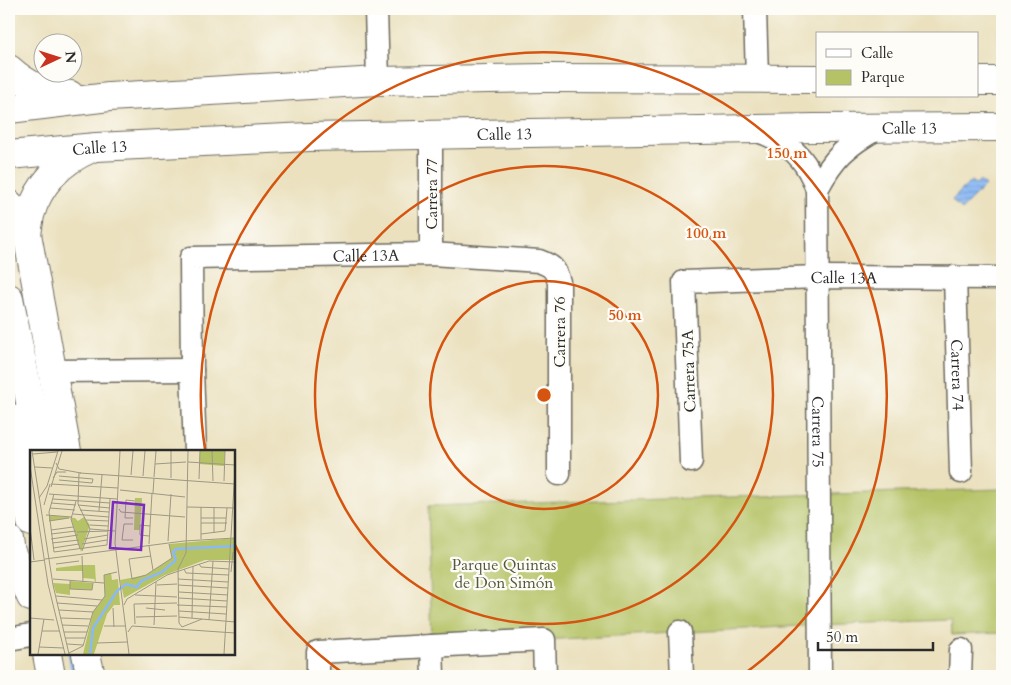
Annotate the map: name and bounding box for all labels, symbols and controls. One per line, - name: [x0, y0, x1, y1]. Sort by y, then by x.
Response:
- north arrow: [32, 32, 82, 82]
- legend: [816, 32, 978, 98]
- text: Calle: [861, 43, 894, 63]
- text: N: [61, 50, 80, 64]
- text: Parque: [861, 67, 905, 87]
- street label: Calle 13: [882, 117, 937, 140]
- street label: Calle 13: [477, 123, 532, 146]
- street label: Calle 13: [71, 136, 128, 161]
- text: 150 m: [767, 143, 808, 163]
- street label: Carrera 77: [421, 158, 443, 230]
- text: 100 m: [686, 223, 727, 243]
- street label: Calle 13A: [332, 245, 400, 268]
- street label: Calle 13A: [810, 267, 878, 289]
- street label: Carrera 76: [549, 296, 571, 368]
- text: 50 m: [608, 305, 642, 325]
- street label: Carrera 75A: [677, 329, 701, 413]
- street label: Carrera 74: [945, 339, 969, 411]
- centre of rings: [535, 386, 553, 404]
- street label: Carrera 75: [806, 396, 829, 468]
- inset map: [30, 450, 235, 655]
- park label: Parque Quintas de Don Simón: [452, 554, 556, 594]
- scale bar: [818, 620, 934, 652]
- text: 50 m: [826, 627, 858, 647]

